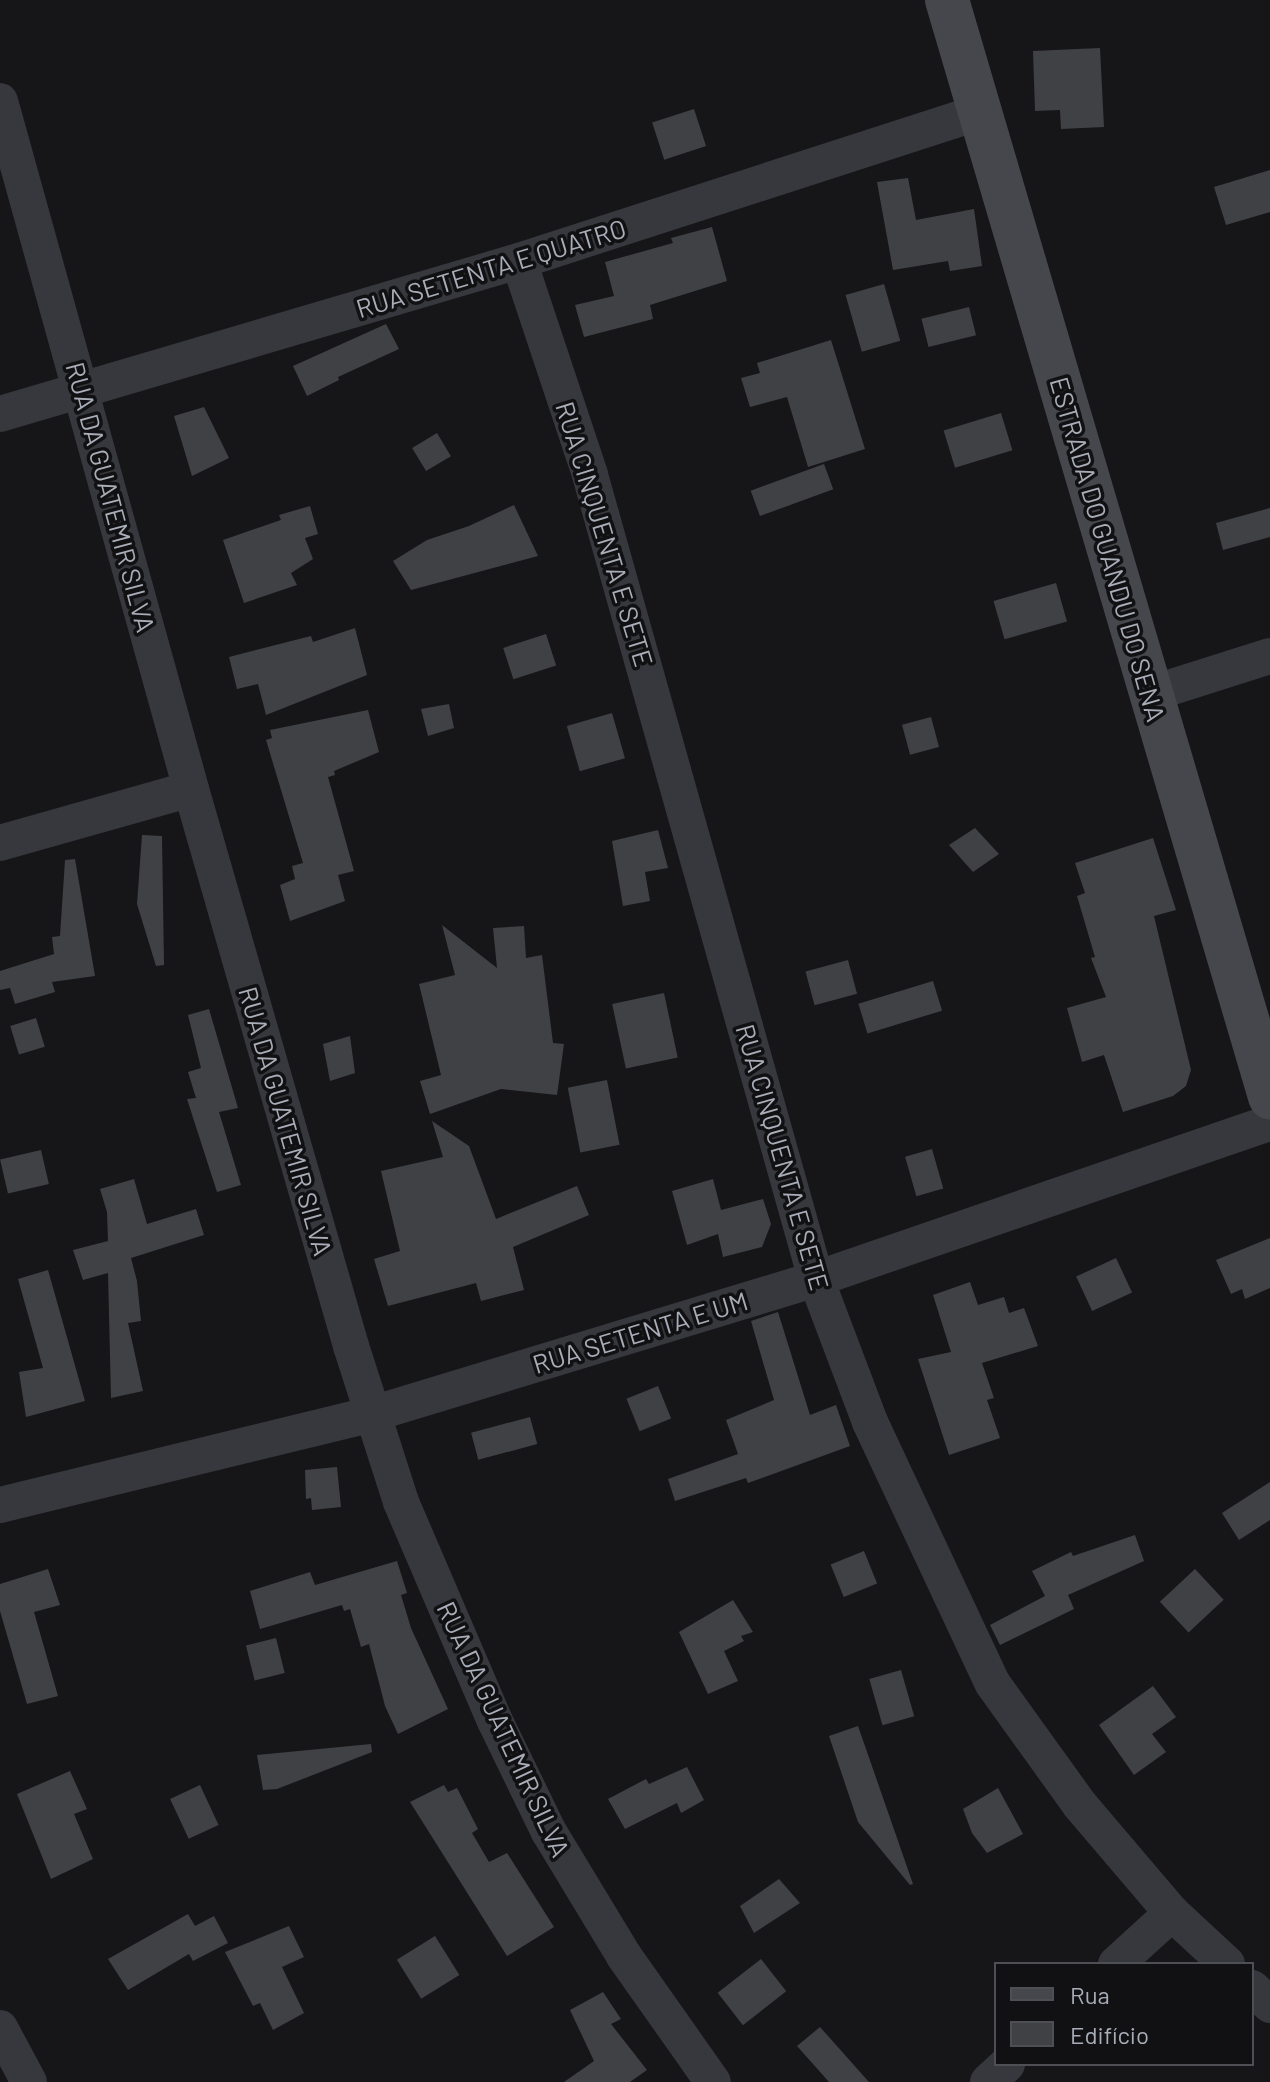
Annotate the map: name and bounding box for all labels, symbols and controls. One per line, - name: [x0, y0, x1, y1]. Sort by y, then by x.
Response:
- street label: RUA SETENTA E QUATRO: [352, 212, 630, 324]
- street label: RUA DA GUATEMIR SILVA: [60, 359, 162, 635]
- street label: ESTRADA DO GUANDU DO SENA: [1044, 373, 1172, 725]
- street label: RUA CINQUENTA E SETE: [550, 398, 660, 670]
- street label: RUA DA GUATEMIR SILVA: [233, 983, 339, 1259]
- street label: RUA CINQUENTA E SETE: [730, 1020, 836, 1294]
- street label: RUA SETENTA E UM: [529, 1284, 751, 1380]
- street label: RUA DA GUATEMIR SILVA: [431, 1596, 577, 1862]
- legend: [994, 1962, 1254, 2066]
- text: Rua: [1070, 1980, 1110, 2009]
- text: Edifício: [1070, 2020, 1149, 2049]

